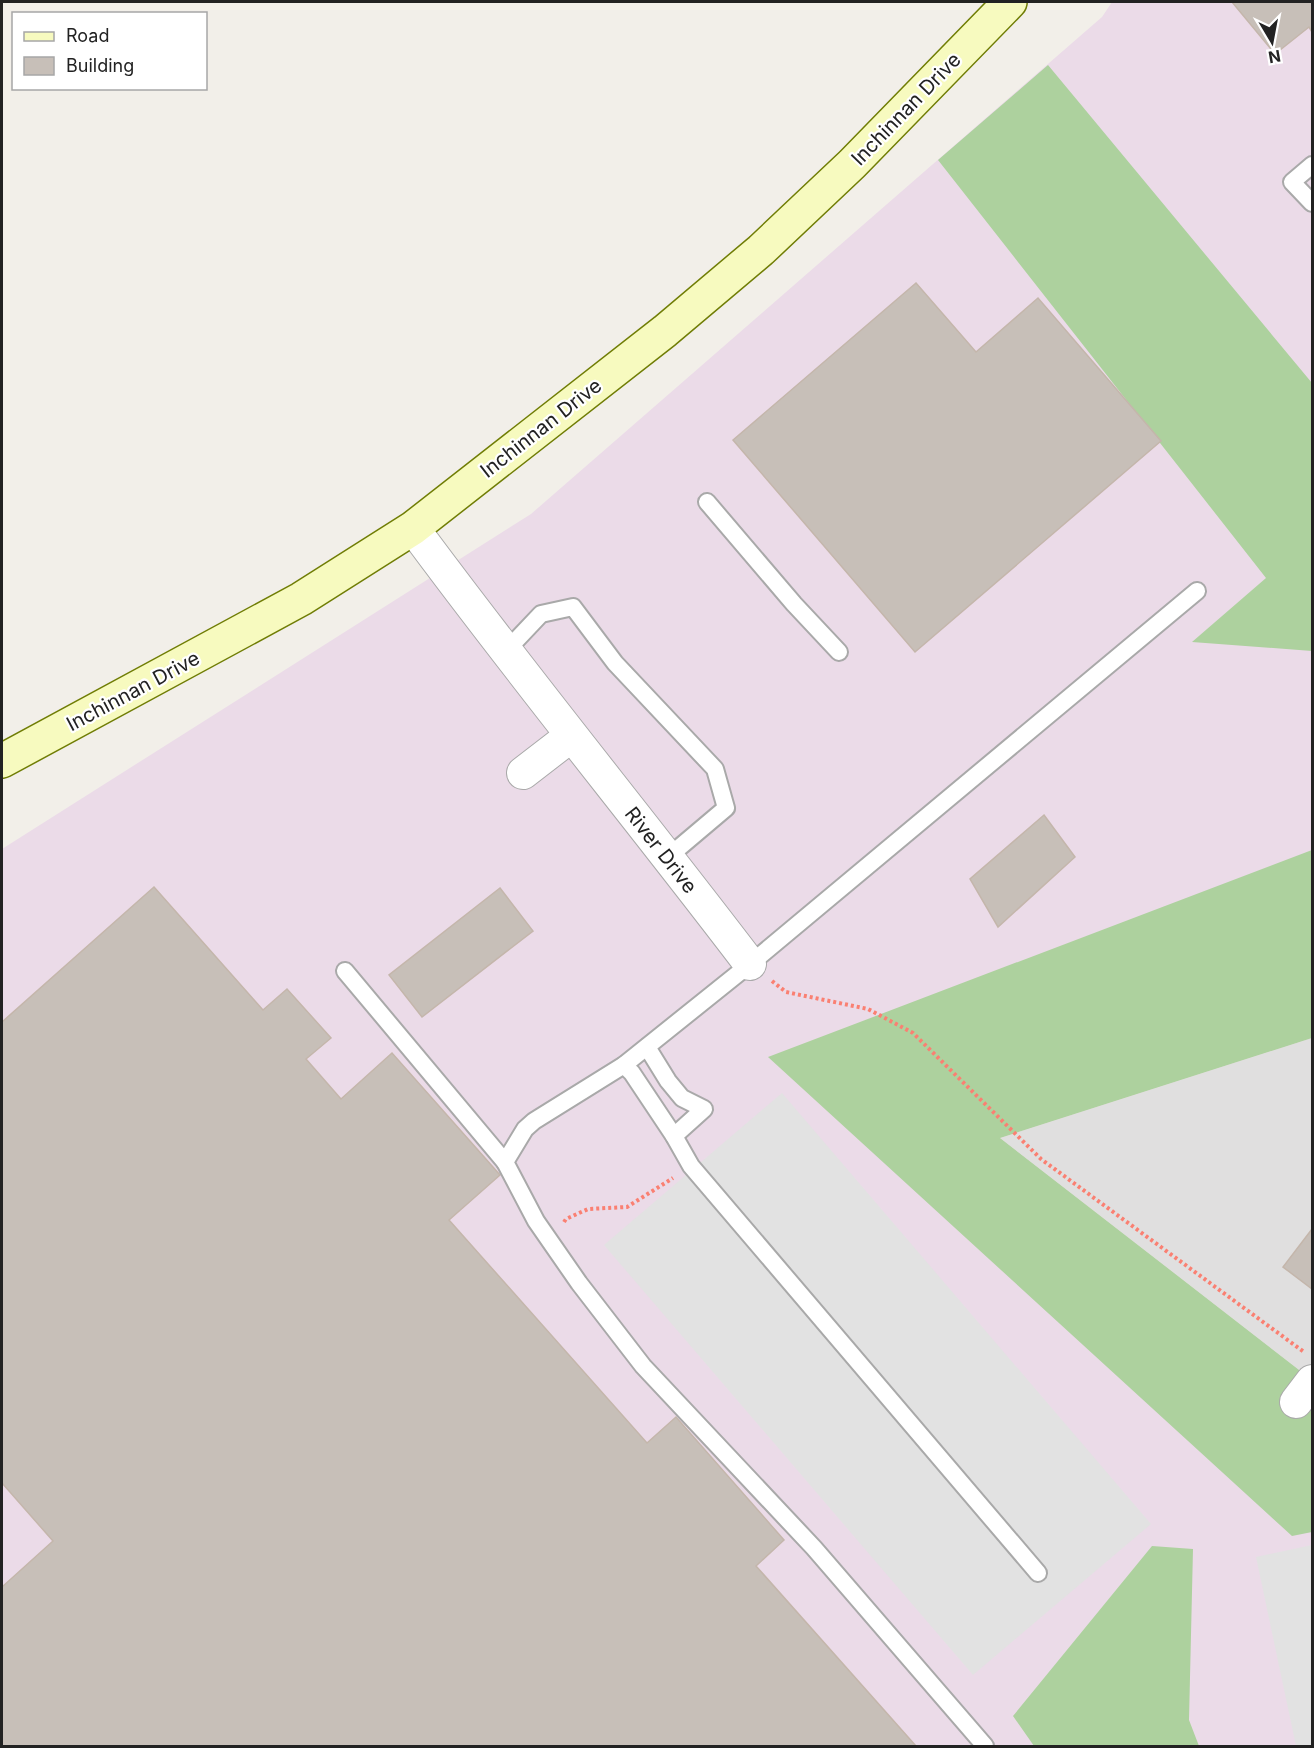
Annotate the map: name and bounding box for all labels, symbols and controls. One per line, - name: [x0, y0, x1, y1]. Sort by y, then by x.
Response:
- legend: [12, 12, 207, 90]
- north arrow: [1242, 12, 1302, 72]
- text: Road: [66, 25, 109, 46]
- text: N: [1267, 46, 1282, 68]
- street label: Inchinnan Drive: [846, 48, 966, 170]
- text: Building: [66, 55, 134, 76]
- street label: Inchinnan Drive: [476, 373, 606, 483]
- street label: Inchinnan Drive: [62, 646, 204, 736]
- street label: River Drive: [620, 802, 702, 898]

